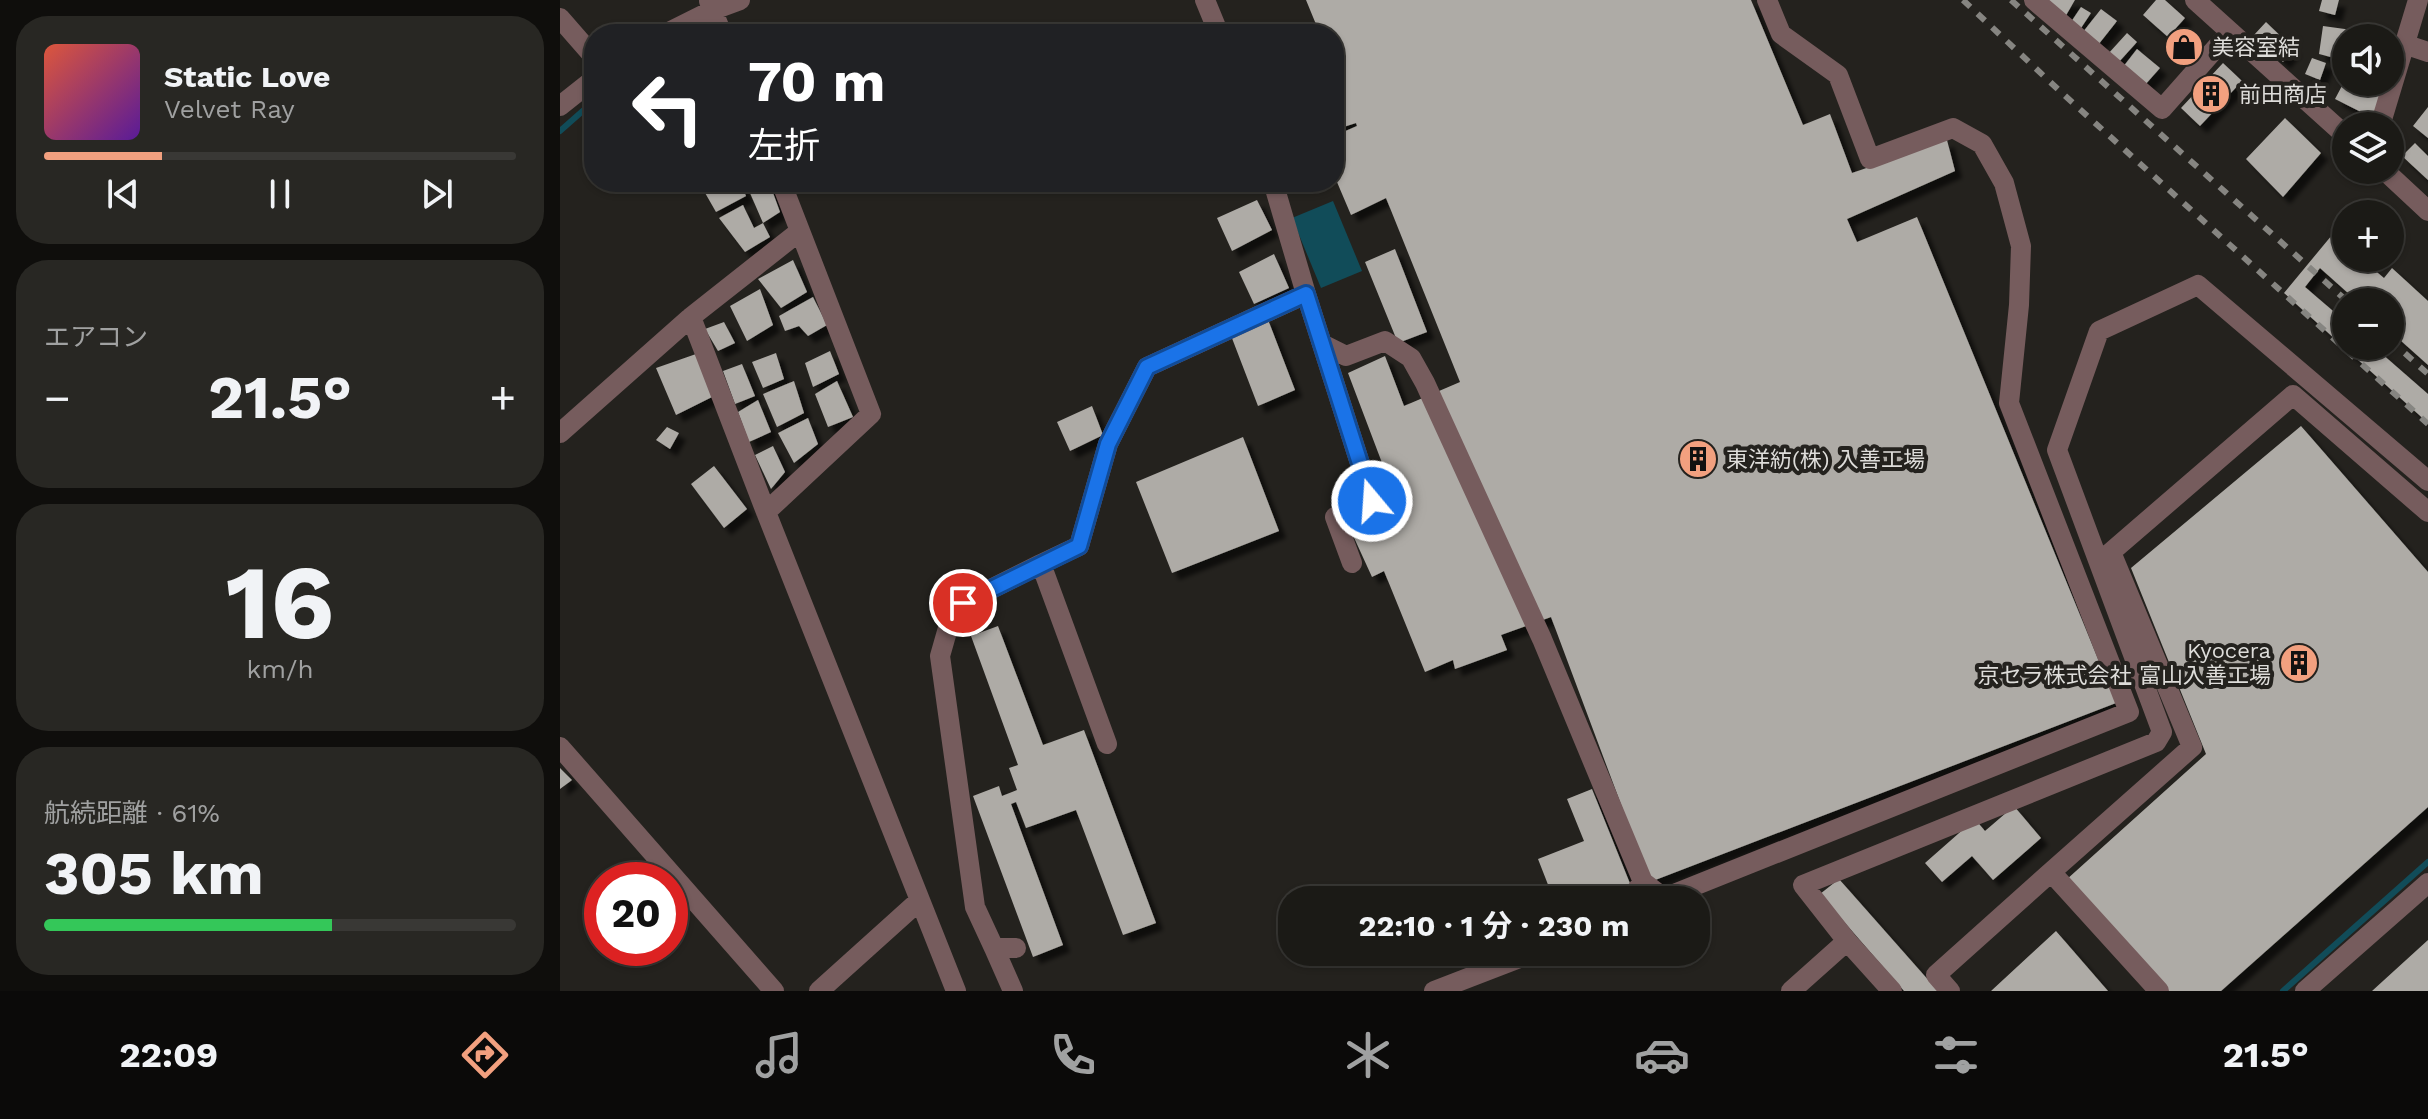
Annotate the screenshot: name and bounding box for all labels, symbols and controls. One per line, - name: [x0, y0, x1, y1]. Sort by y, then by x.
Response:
- map controls: [2332, 24, 2404, 360]
- button: sound: [2332, 24, 2404, 96]
- shop icon: 美容室結: [2163, 26, 2205, 68]
- place label: 美容室結: [2212, 35, 2300, 60]
- text: 70 m: [748, 49, 885, 115]
- icon: left: [616, 56, 720, 160]
- text: Static Love: [164, 59, 330, 94]
- building icon: 前田商店: [2190, 73, 2232, 115]
- place label: 前田商店: [2239, 82, 2327, 107]
- text: Velvet Ray: [164, 94, 295, 124]
- button: layers: [2332, 112, 2404, 184]
- text: 左折: [748, 125, 820, 167]
- icon: previous: [101, 172, 145, 216]
- icon: pause: [258, 172, 302, 216]
- icon: next: [415, 172, 459, 216]
- button: +: [2332, 200, 2404, 272]
- button: −: [2332, 288, 2404, 360]
- text: エアコン: [44, 322, 148, 352]
- text: 21.5°: [208, 362, 352, 433]
- text: −: [44, 372, 71, 424]
- text: +: [489, 372, 516, 424]
- building icon: 東洋紡(株) 入善工場: [1677, 438, 1719, 480]
- place label: 東洋紡(株) 入善工場: [1726, 447, 1925, 472]
- position arrow: [1330, 459, 1414, 543]
- text: 16: [226, 541, 334, 663]
- pin: [929, 569, 997, 637]
- icon: arrive: [941, 581, 985, 625]
- place label: Kyocera 京セラ株式会社 富山入善工場: [1977, 638, 2271, 688]
- building icon: Kyocera 京セラ株式会社 富山入善工場: [2278, 642, 2320, 684]
- text: km/h: [247, 654, 313, 684]
- text: 航続距離 · 61%: [44, 798, 220, 828]
- text: 305 km: [44, 838, 264, 909]
- speed limit sign: 20: [584, 862, 688, 966]
- text: 22:10 · 1 分 · 230 m: [1359, 908, 1629, 943]
- icon: directions: [457, 1027, 513, 1083]
- icon: music: [751, 1027, 807, 1083]
- icon: phone: [1045, 1027, 1101, 1083]
- icon: climate: [1340, 1027, 1396, 1083]
- icon: car: [1634, 1027, 1690, 1083]
- icon: filters: [1928, 1027, 1984, 1083]
- text: 22:09: [119, 1034, 218, 1076]
- text: 21.5°: [2223, 1034, 2309, 1076]

